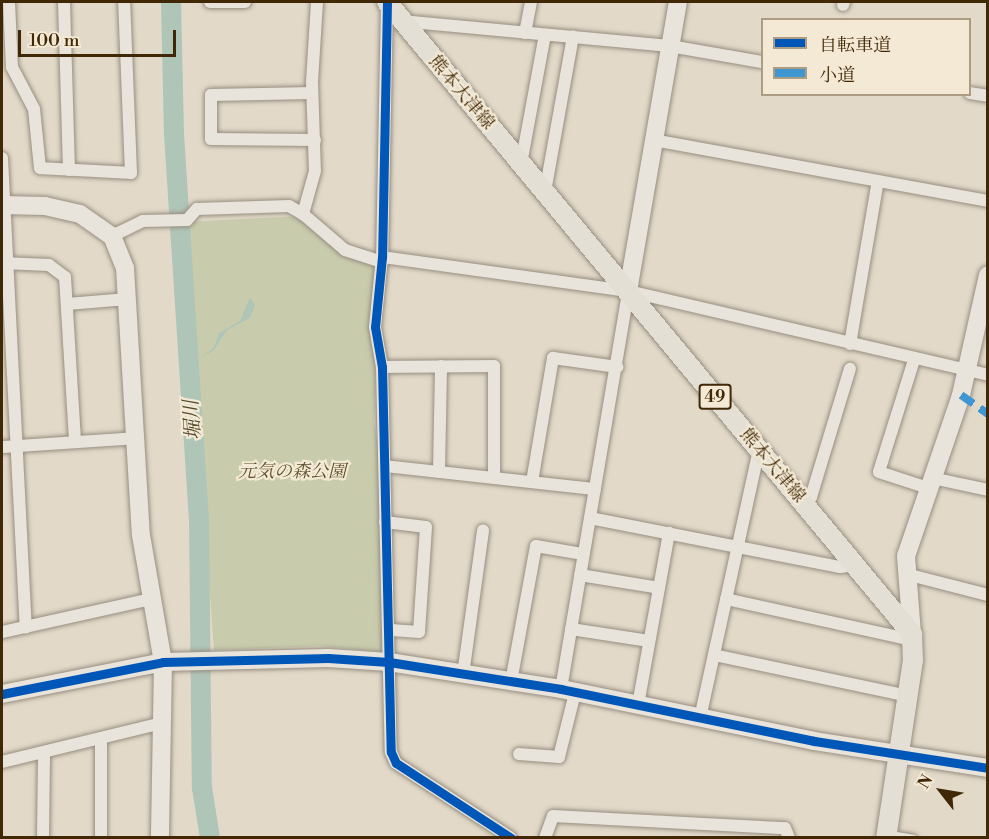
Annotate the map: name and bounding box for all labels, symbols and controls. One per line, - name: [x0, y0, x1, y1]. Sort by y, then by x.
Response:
- scale bar: [21, 18, 178, 56]
- legend: [761, 18, 971, 96]
- text: 100 m: [29, 29, 80, 52]
- text: 自転車道: [819, 34, 891, 57]
- street label: 熊本大津線: [424, 52, 498, 134]
- text: 小道: [819, 64, 855, 87]
- road number: 49: [698, 384, 732, 410]
- water label: 堀川: [180, 399, 206, 441]
- street label: 熊本大津線: [735, 425, 809, 507]
- park label: 元気の森公園: [238, 461, 346, 483]
- north arrow: [911, 761, 971, 821]
- text: N: [914, 771, 937, 792]

